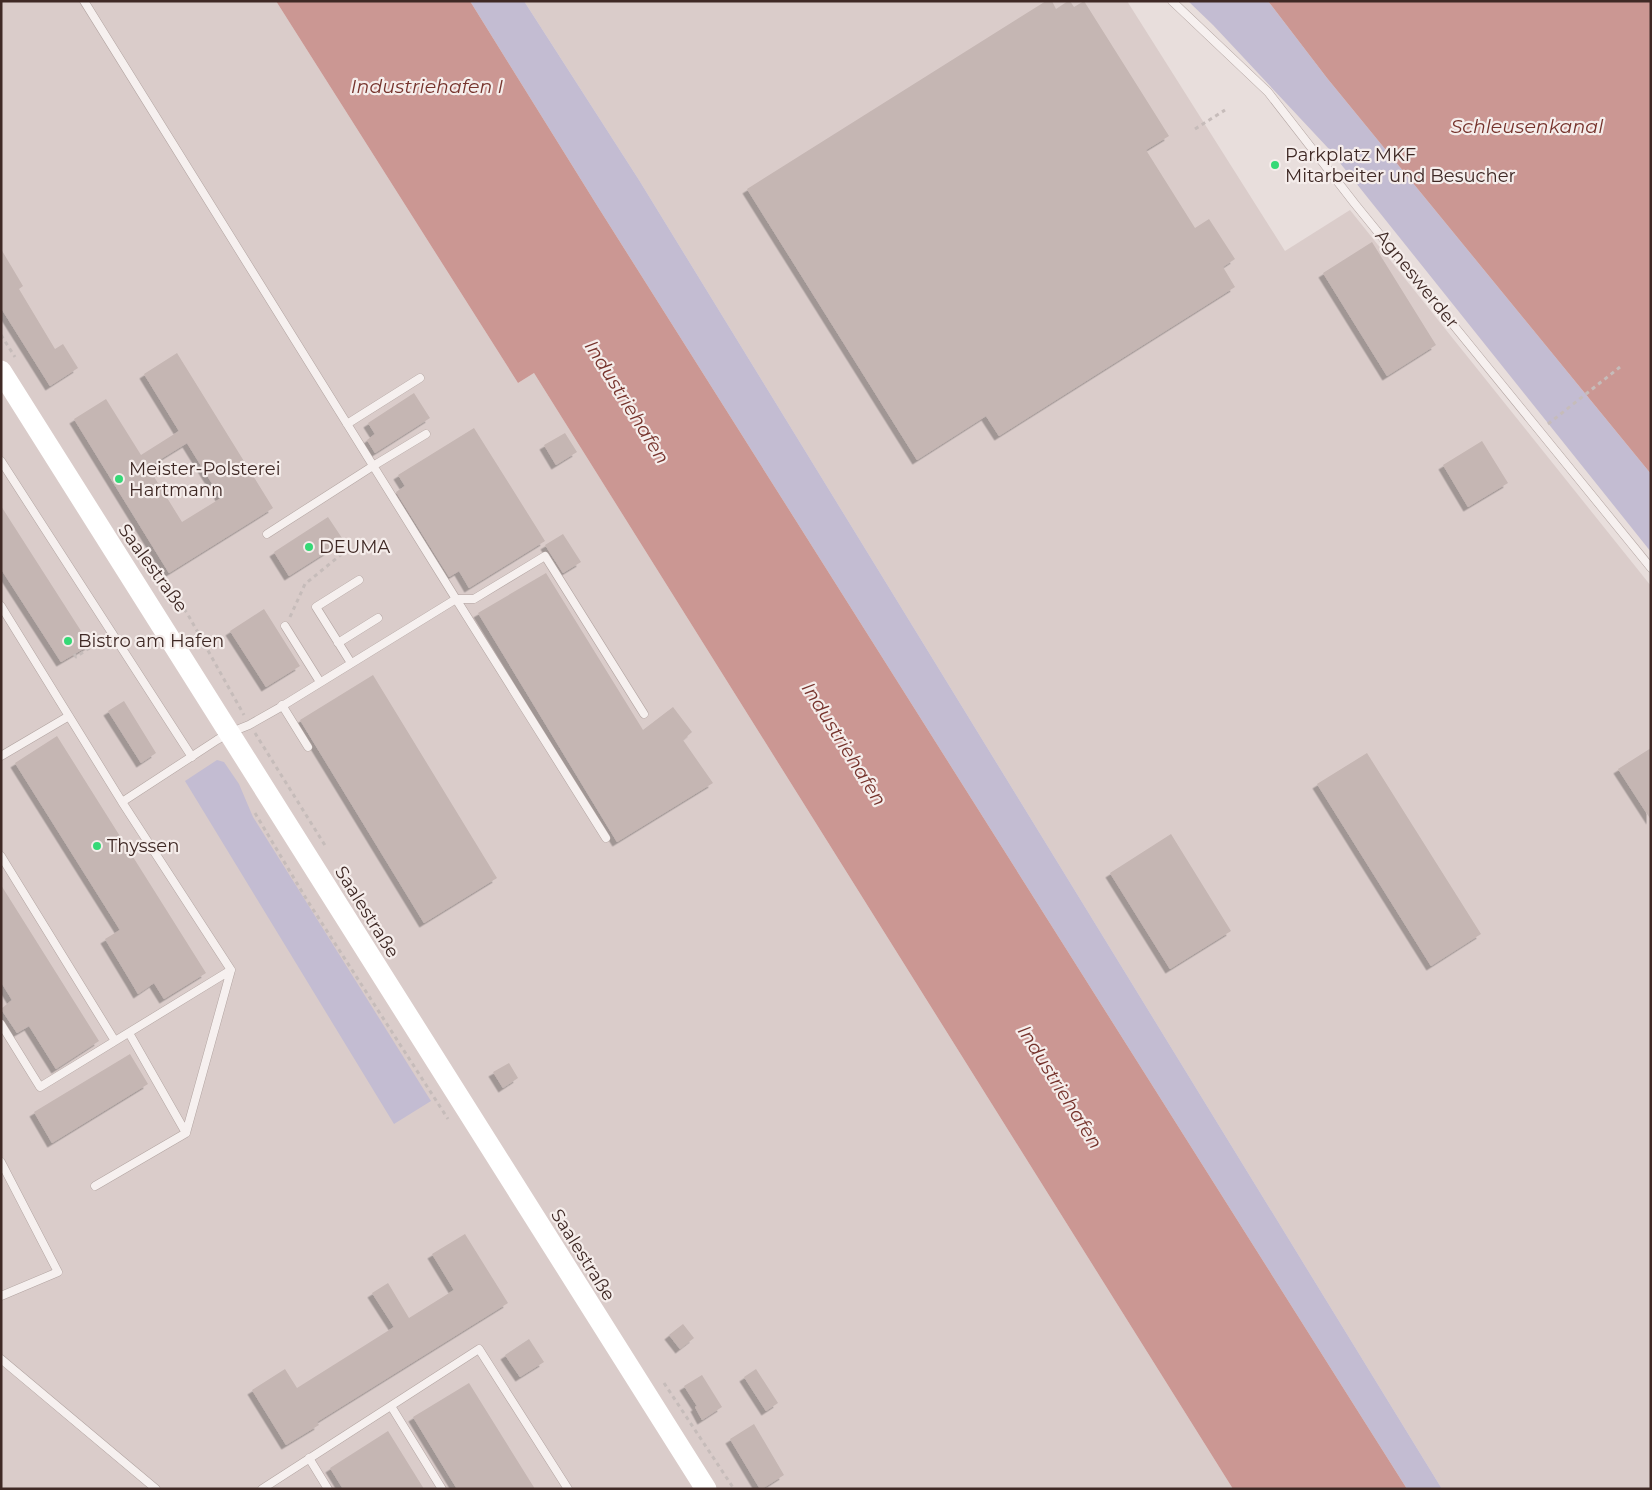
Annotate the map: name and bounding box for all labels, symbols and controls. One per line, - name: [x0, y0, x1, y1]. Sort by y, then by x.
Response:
- water label: Industriehafen I: [351, 75, 503, 98]
- water label: Schleusenkanal: [1451, 115, 1604, 138]
- place label: Parkplatz MKF Mitarbeiter und Besucher: [1285, 144, 1516, 187]
- marker: Parkplatz MKF Mitarbeiter und Besucher: [1269, 159, 1281, 171]
- street label: Agneswerder: [1371, 225, 1463, 333]
- water label: Industriehafen: [580, 336, 674, 468]
- place label: Meister-Polsterei Hartmann: [129, 458, 281, 501]
- marker: Meister-Polsterei Hartmann: [113, 473, 125, 485]
- street label: Saalestraße: [113, 519, 193, 617]
- place label: DEUMA: [319, 536, 390, 558]
- marker: DEUMA: [303, 541, 315, 553]
- place label: Bistro am Hafen: [78, 630, 224, 652]
- marker: Bistro am Hafen: [62, 635, 74, 647]
- water label: Industriehafen: [797, 678, 891, 810]
- place label: Thyssen: [107, 835, 179, 857]
- marker: Thyssen: [91, 840, 103, 852]
- street label: Saalestraße: [330, 862, 404, 962]
- water label: Industriehafen: [1013, 1021, 1107, 1153]
- street label: Saalestraße: [546, 1205, 620, 1305]

